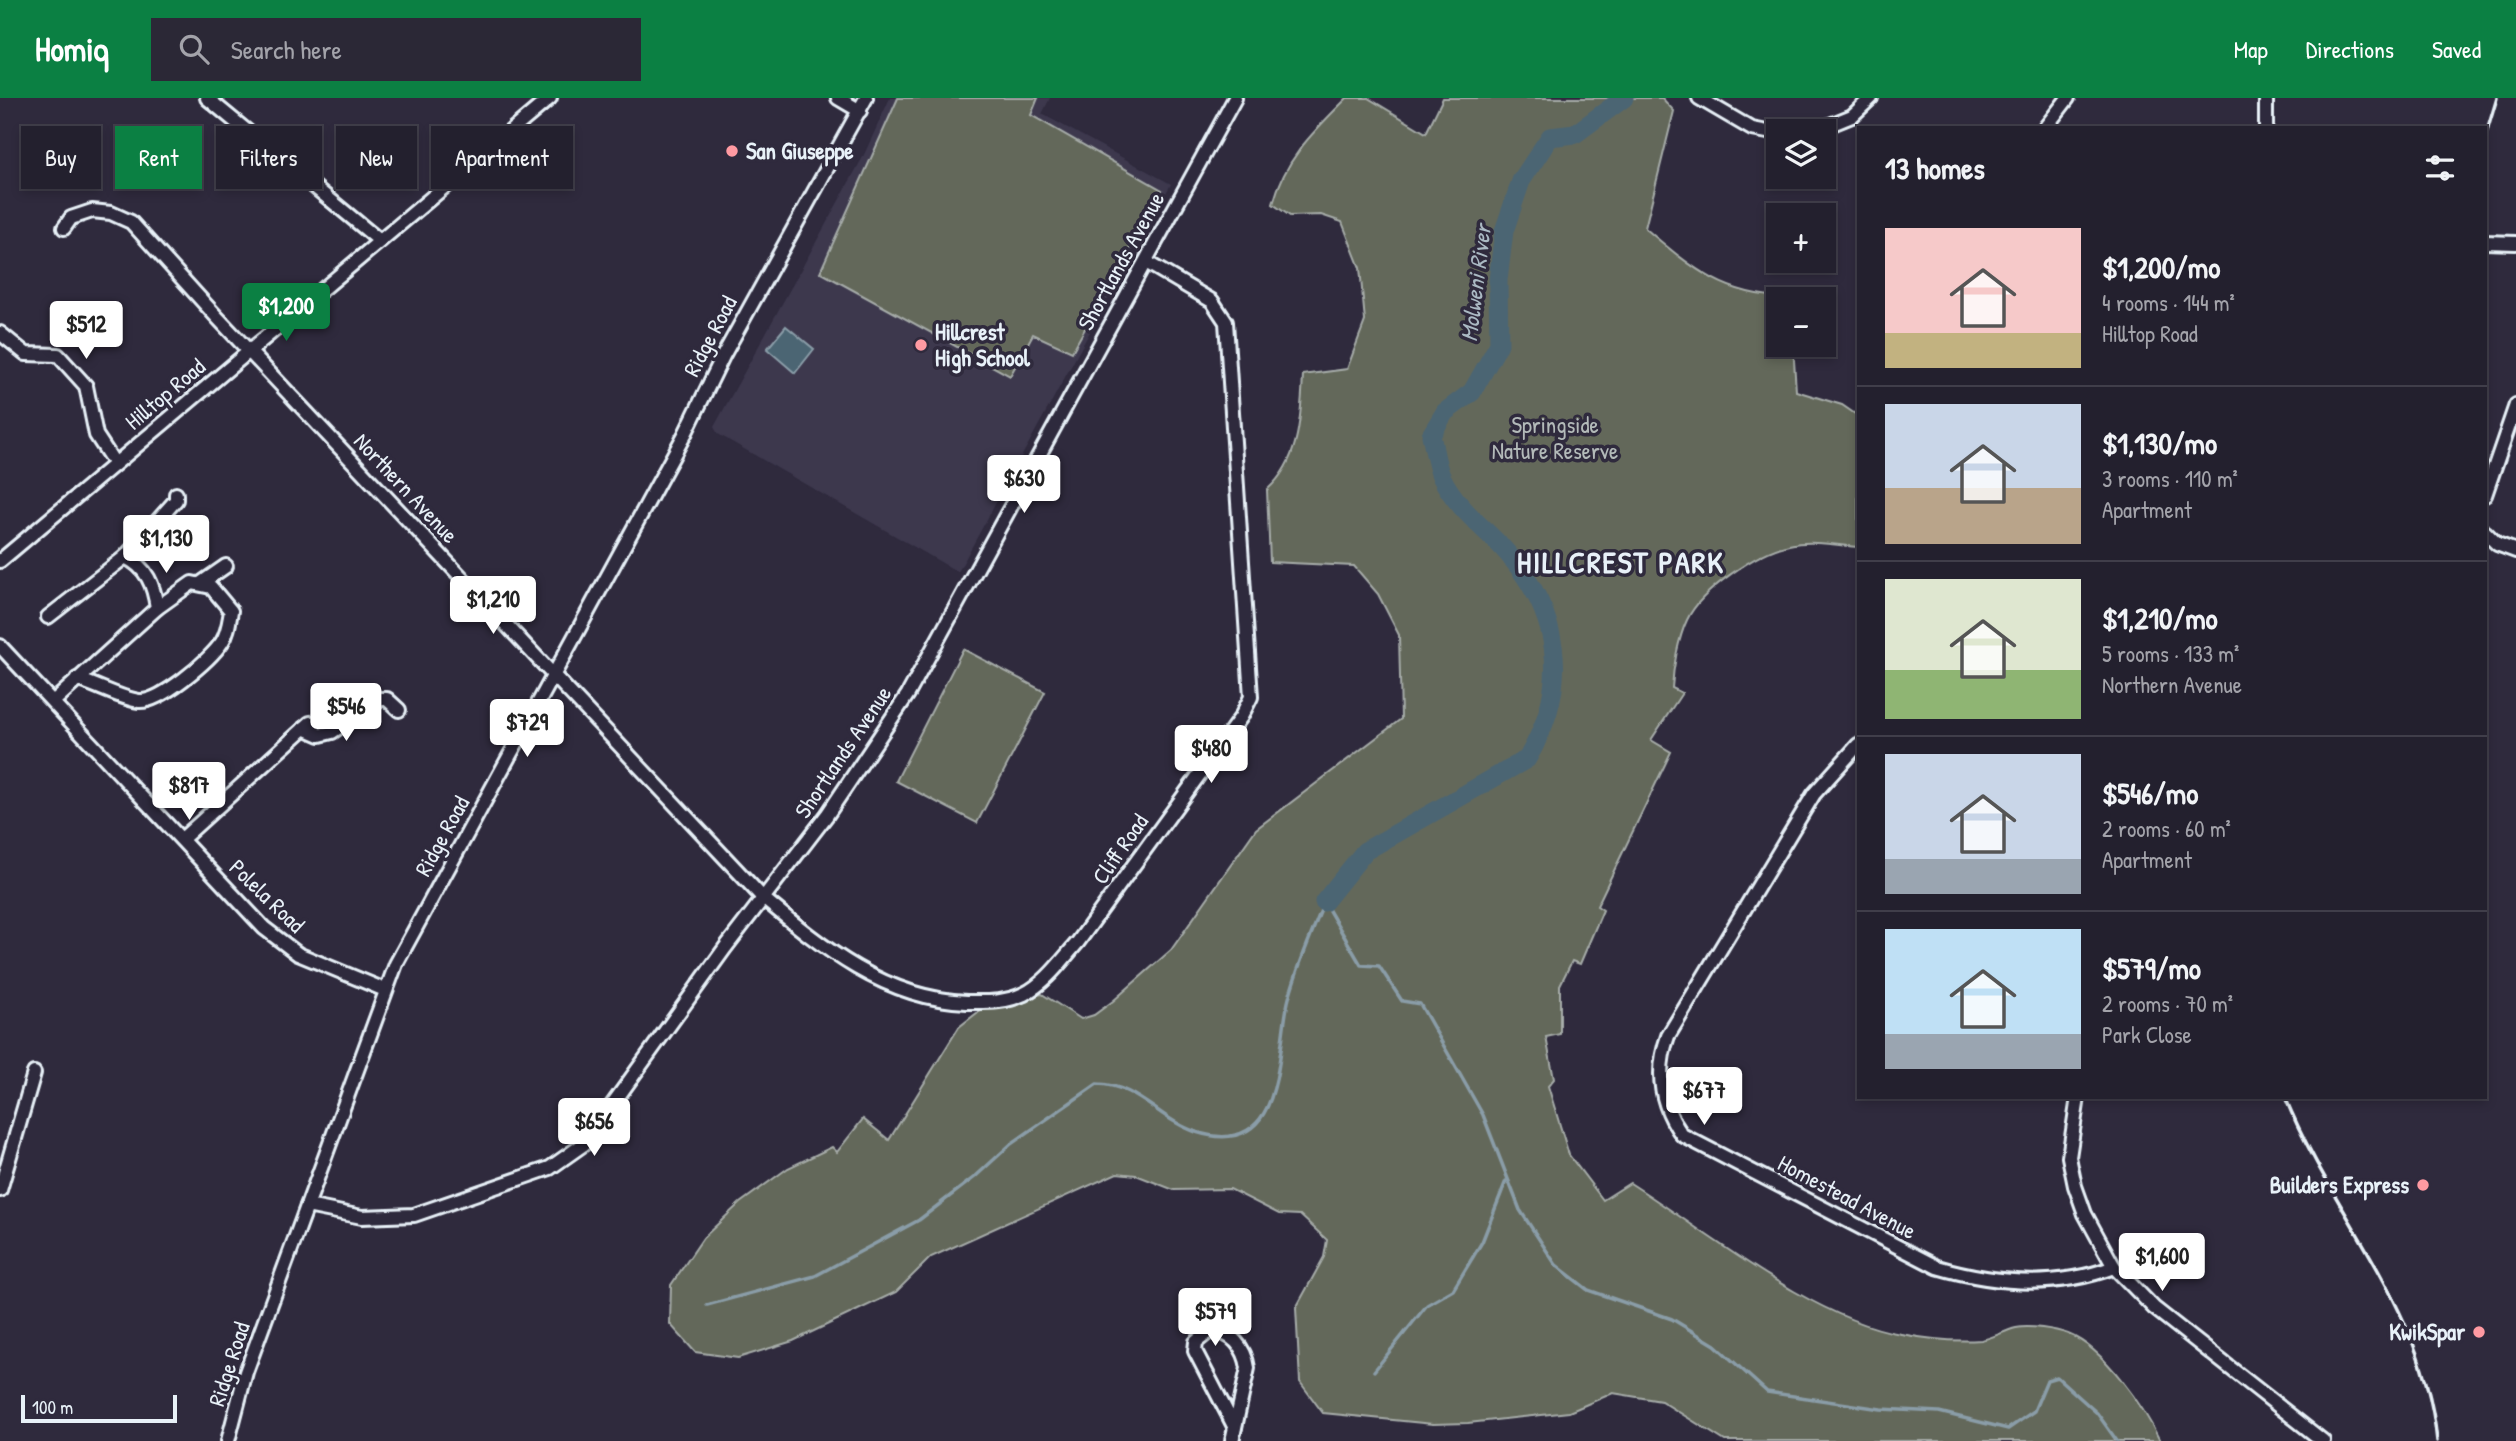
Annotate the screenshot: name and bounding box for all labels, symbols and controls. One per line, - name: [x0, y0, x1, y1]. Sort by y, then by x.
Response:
- search box: [151, 18, 641, 81]
- text: Homiq: [35, 27, 109, 71]
- icon: search: [175, 30, 213, 68]
- text: Search here: [231, 32, 342, 67]
- text: Map: [2234, 33, 2268, 65]
- text: Directions: [2306, 33, 2394, 65]
- text: Saved: [2432, 33, 2481, 65]
- map controls: [1766, 119, 1836, 357]
- button: layers: [1766, 119, 1836, 189]
- chip: Buy: [21, 126, 101, 189]
- chip: Rent: [115, 126, 202, 189]
- chip: Filters: [216, 126, 322, 189]
- chip: New: [336, 126, 417, 189]
- chip: Apartment: [431, 126, 573, 189]
- place label: San Giuseppe: [746, 135, 854, 167]
- marker: San Giuseppe: [724, 143, 740, 159]
- text: 13 homes: [1885, 148, 1985, 188]
- icon: filters: [2421, 149, 2459, 187]
- street label: Shortlands Avenue: [1070, 186, 1171, 335]
- button: +: [1766, 203, 1836, 273]
- water label: Molweni River: [1452, 220, 1498, 343]
- text: $1,200/mo: [2102, 247, 2220, 287]
- icon: home: [1941, 256, 2025, 340]
- pin: $1,200: [229, 284, 343, 343]
- button: −: [1766, 287, 1836, 357]
- text: 4 rooms · 144 m²: [2102, 287, 2235, 318]
- text: $1,200: [258, 290, 314, 321]
- street label: Ridge Road: [675, 290, 744, 381]
- pin: $512: [45, 302, 127, 361]
- text: $512: [66, 308, 106, 339]
- place label: Hillcrest High School: [935, 316, 1031, 374]
- text: Hilltop Road: [2102, 318, 2198, 349]
- marker: Hillcrest High School: [913, 337, 929, 353]
- street label: Hilltop Road: [118, 351, 211, 436]
- park label: Springside Nature Reserve: [1492, 409, 1618, 466]
- text: $1,130/mo: [2102, 423, 2217, 463]
- street label: Northern Avenue: [347, 426, 465, 549]
- icon: home: [1941, 432, 2025, 516]
- pin: $630: [983, 456, 1065, 515]
- text: $630: [1003, 462, 1045, 493]
- text: 3 rooms · 110 m²: [2102, 463, 2238, 494]
- text: Apartment: [2102, 494, 2192, 525]
- pin: $1,130: [109, 516, 223, 575]
- text: $1,130: [139, 522, 193, 553]
- district label: HILLCREST PARK: [1517, 542, 1725, 582]
- pin: $1,210: [436, 576, 550, 636]
- text: $1,210: [466, 583, 520, 614]
- text: $1,210/mo: [2102, 598, 2218, 638]
- icon: home: [1941, 607, 2025, 691]
- text: 5 rooms · 133 m²: [2102, 638, 2239, 669]
- text: Northern Avenue: [2102, 669, 2242, 700]
- street label: Shortlands Avenue: [787, 680, 898, 824]
- pin: $546: [305, 684, 387, 743]
- text: $546: [326, 690, 366, 721]
- pin: $729: [486, 700, 568, 759]
- text: $729: [506, 706, 548, 737]
- pin: $480: [1170, 726, 1252, 785]
- text: $480: [1191, 732, 1231, 763]
- pin: $817: [148, 762, 230, 822]
- text: $817: [168, 769, 210, 800]
- text: $546/mo: [2102, 773, 2198, 813]
- icon: home: [1941, 782, 2025, 866]
- street label: Ridge Road: [407, 790, 476, 881]
- street label: Cliff Road: [1084, 807, 1155, 890]
- text: 2 rooms · 60 m²: [2102, 813, 2231, 844]
- text: Apartment: [2102, 844, 2192, 875]
- street label: Polela Road: [223, 852, 312, 939]
- text: $579/mo: [2102, 948, 2201, 988]
- icon: home: [1941, 957, 2025, 1041]
- text: 2 rooms · 70 m²: [2102, 988, 2233, 1019]
- text: Park Close: [2102, 1019, 2192, 1050]
- pin: $677: [1663, 1068, 1745, 1127]
- text: $677: [1682, 1074, 1726, 1105]
- pin: $656: [553, 1098, 635, 1158]
- text: $656: [574, 1105, 614, 1136]
- street label: Homestead Avenue: [1773, 1147, 1922, 1246]
- place label: Builders Express: [2270, 1169, 2409, 1201]
- marker: Builders Express: [2415, 1177, 2431, 1193]
- pin: $1,600: [2105, 1234, 2219, 1293]
- text: $1,600: [2135, 1240, 2189, 1271]
- pin: $579: [1174, 1288, 1256, 1348]
- text: $579: [1194, 1295, 1236, 1326]
- place label: KwikSpar: [2389, 1316, 2465, 1348]
- street label: Ridge Road: [200, 1318, 257, 1410]
- marker: KwikSpar: [2471, 1324, 2487, 1340]
- scale bar: [21, 1392, 177, 1424]
- text: 100 m: [32, 1394, 73, 1420]

